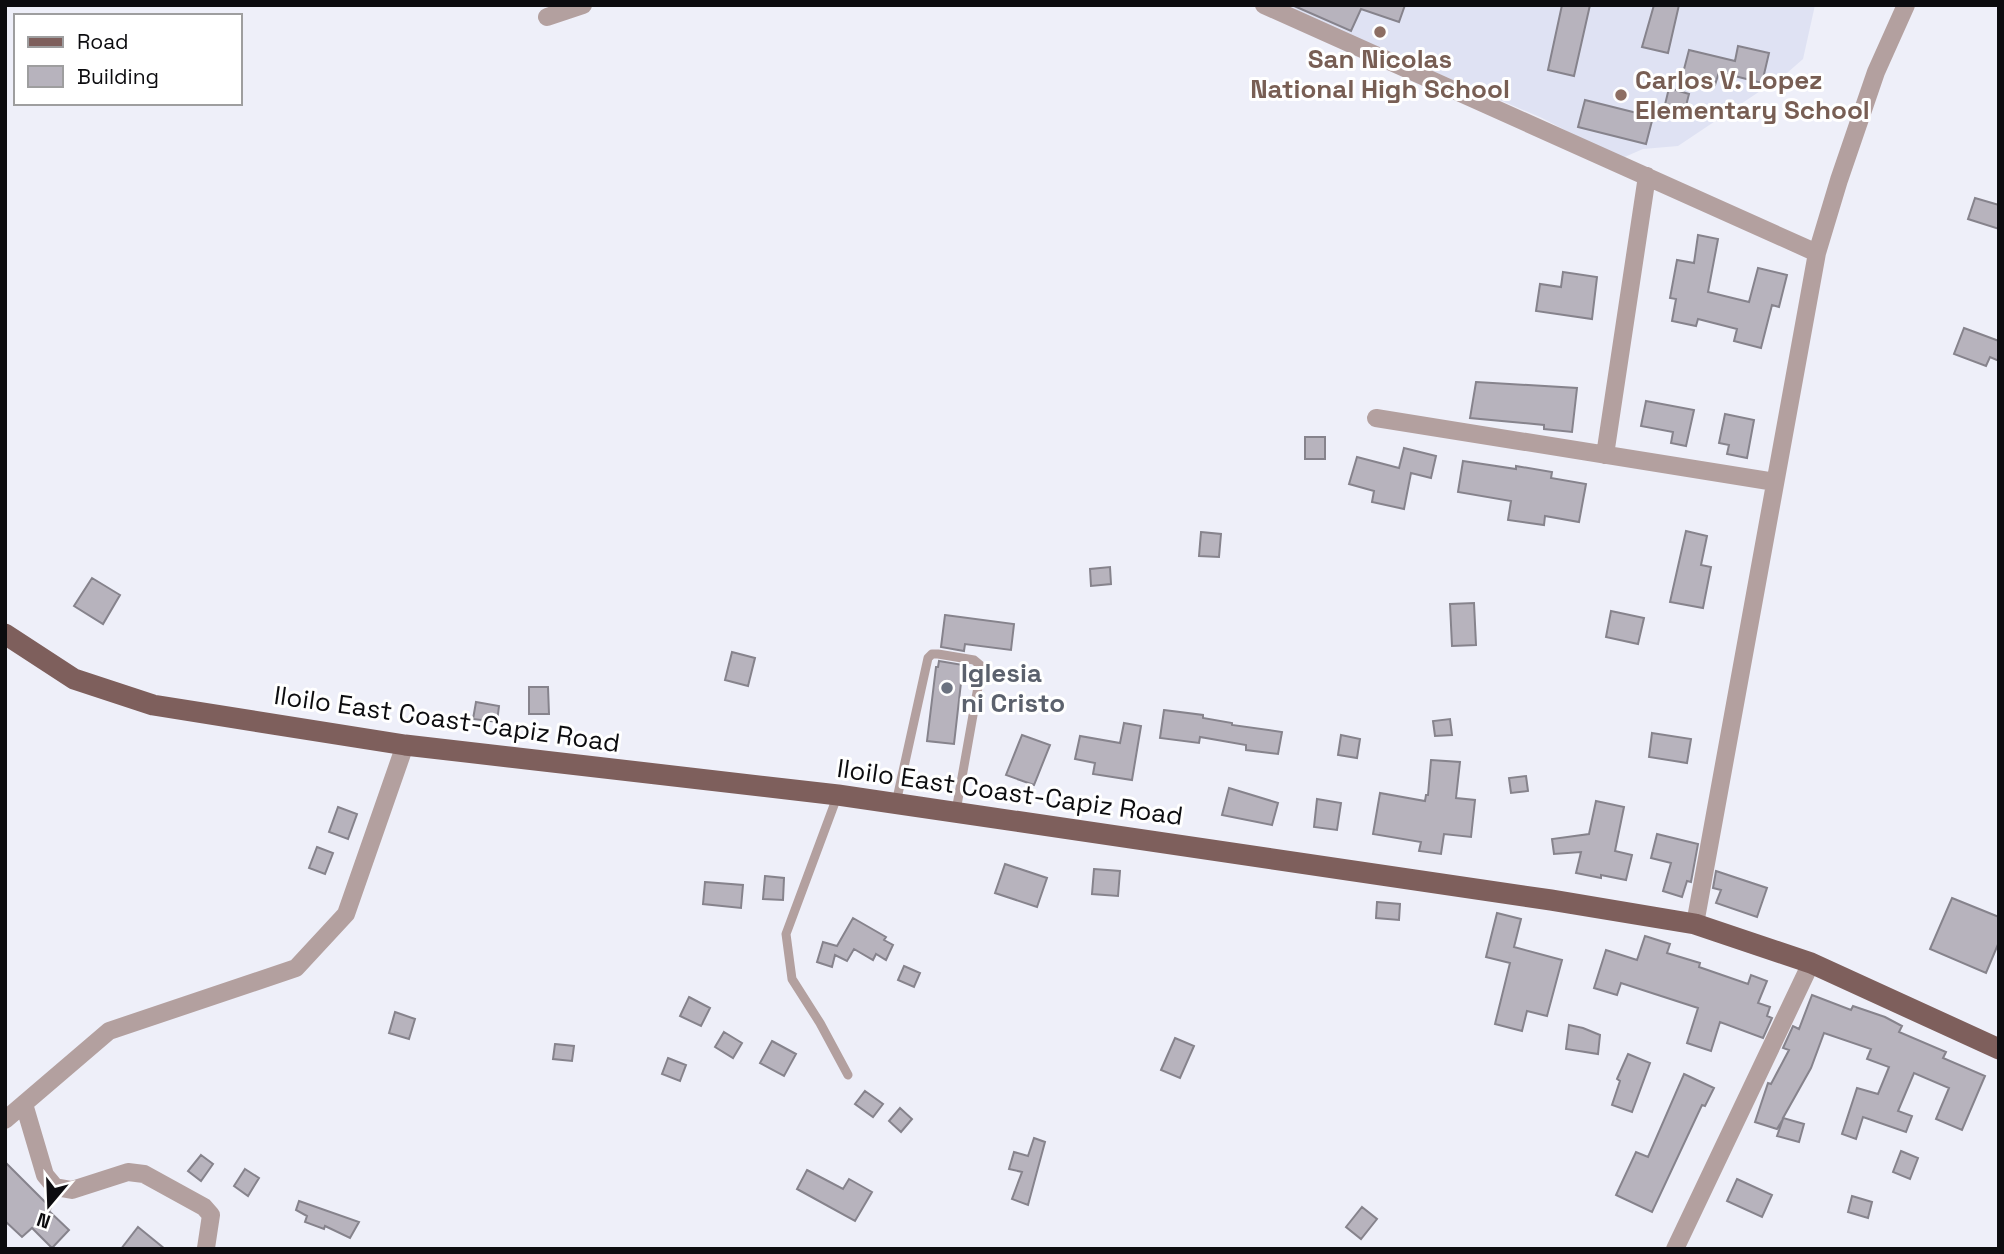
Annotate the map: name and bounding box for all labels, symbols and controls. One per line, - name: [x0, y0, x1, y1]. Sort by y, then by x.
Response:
- legend: [14, 14, 242, 105]
- marker: San Nicolas National High School: [1372, 24, 1388, 40]
- text: Road: [77, 28, 129, 55]
- place label: San Nicolas National High School: [1250, 42, 1510, 106]
- text: Building: [77, 63, 159, 90]
- place label: Carlos V. Lopez Elementary School: [1635, 63, 1870, 127]
- marker: Carlos V. Lopez Elementary School: [1613, 87, 1629, 103]
- place label: Iglesia ni Cristo: [961, 656, 1065, 720]
- street label: Iloilo East Coast-Capiz Road: [272, 678, 622, 760]
- marker: Iglesia ni Cristo: [939, 680, 955, 696]
- street label: Iloilo East Coast-Capiz Road: [835, 751, 1185, 833]
- north arrow: [14, 1170, 84, 1240]
- text: N: [34, 1207, 54, 1234]

